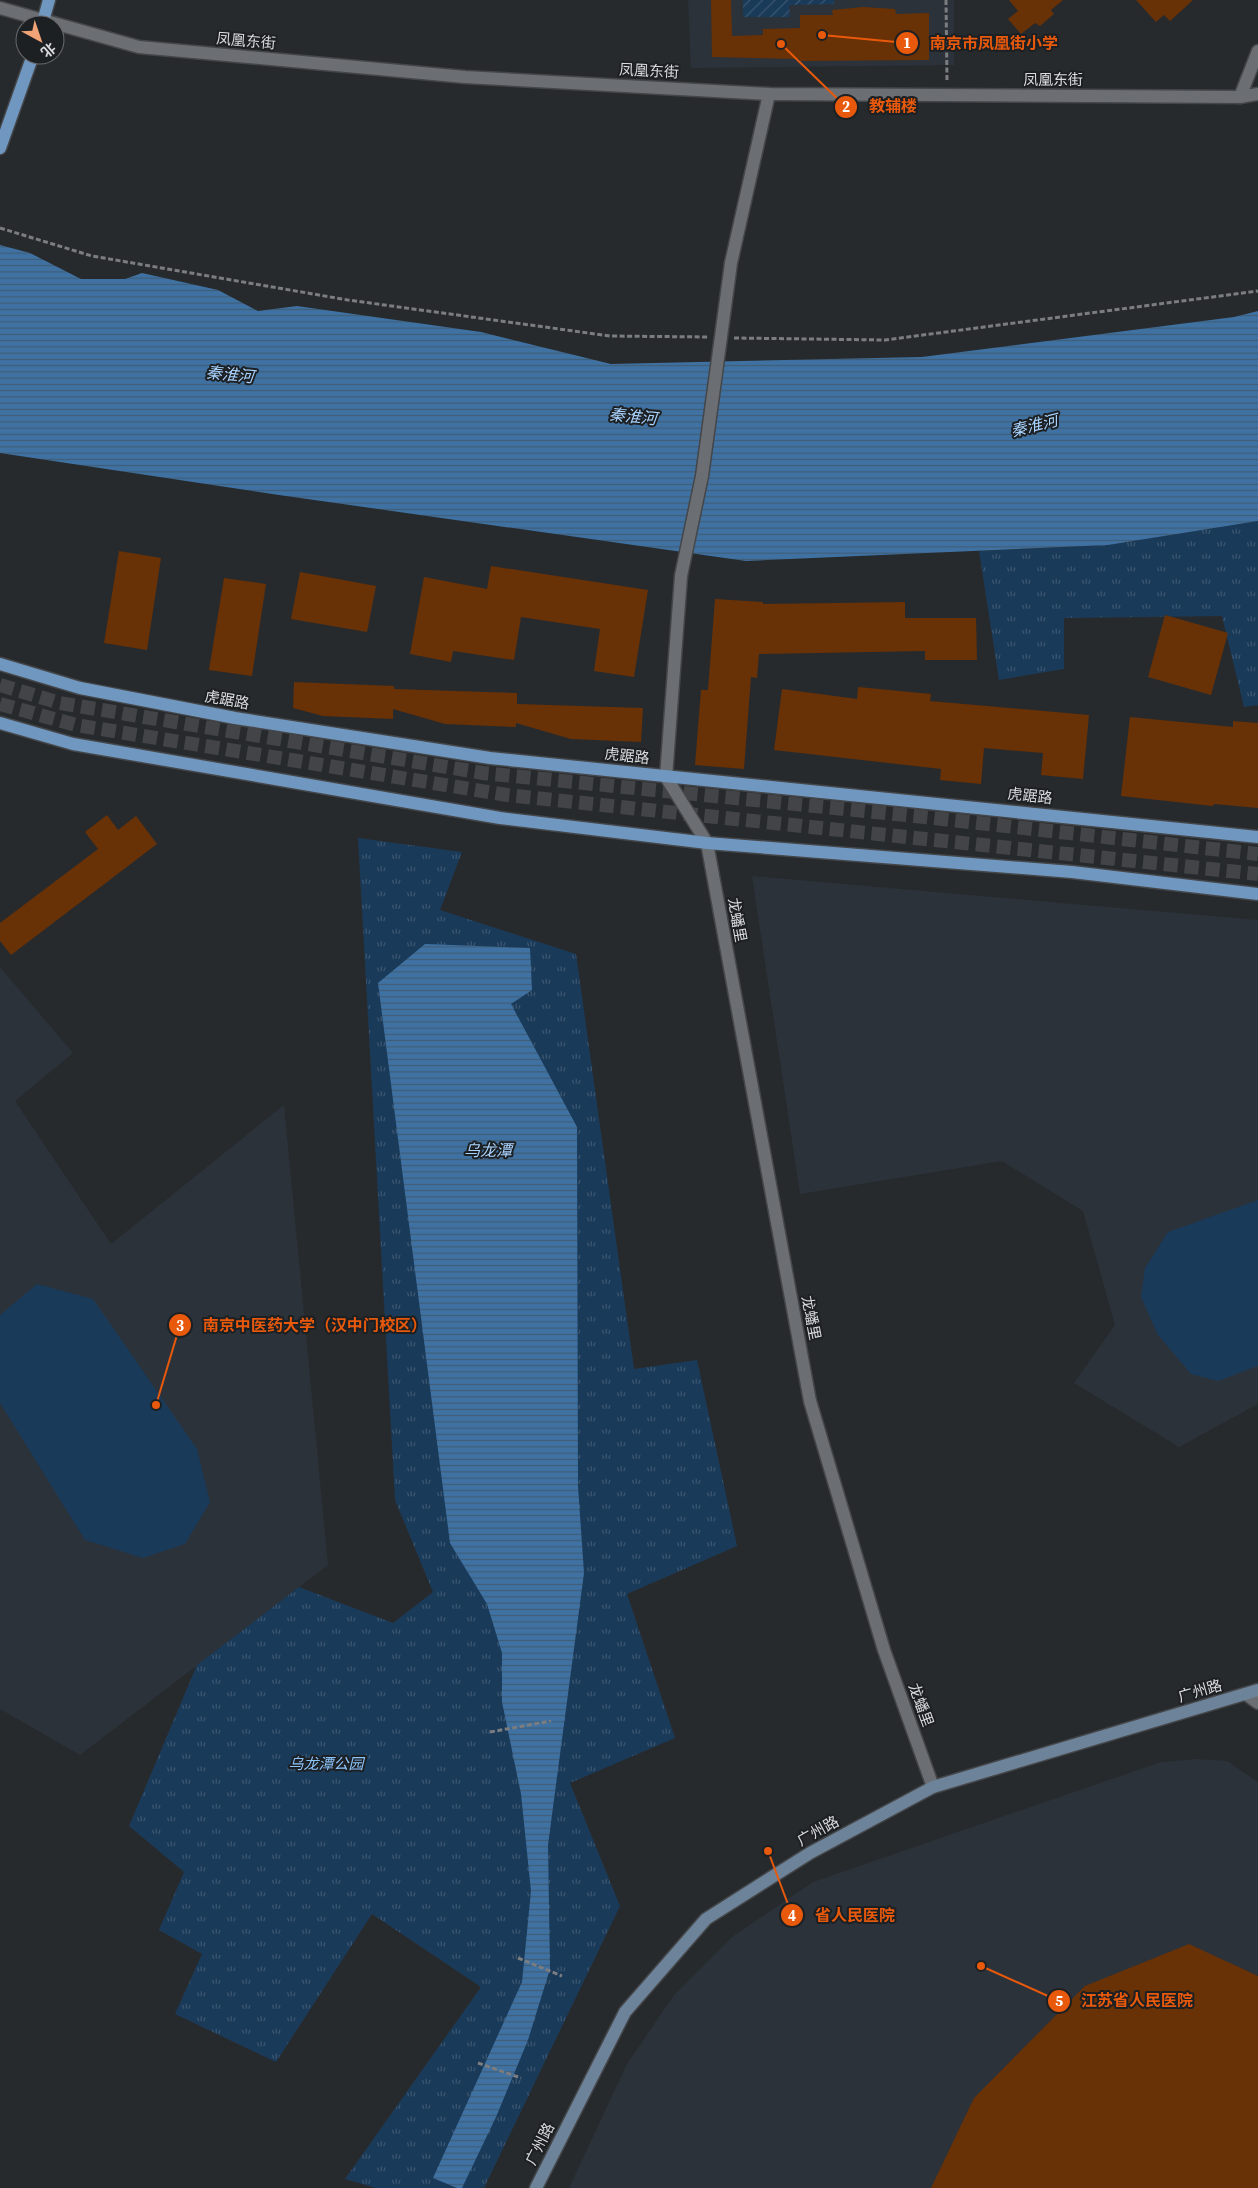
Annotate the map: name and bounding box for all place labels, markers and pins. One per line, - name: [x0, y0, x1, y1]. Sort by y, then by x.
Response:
- callout: 南京市凤凰街小学: [895, 27, 1068, 58]
- callout: 教辅楼: [834, 91, 927, 122]
- callout: 南京中医药大学（汉中门校区）: [168, 1310, 437, 1341]
- callout: 省人民医院: [780, 1900, 905, 1931]
- callout: 江苏省人民医院: [1046, 1985, 1203, 2016]

